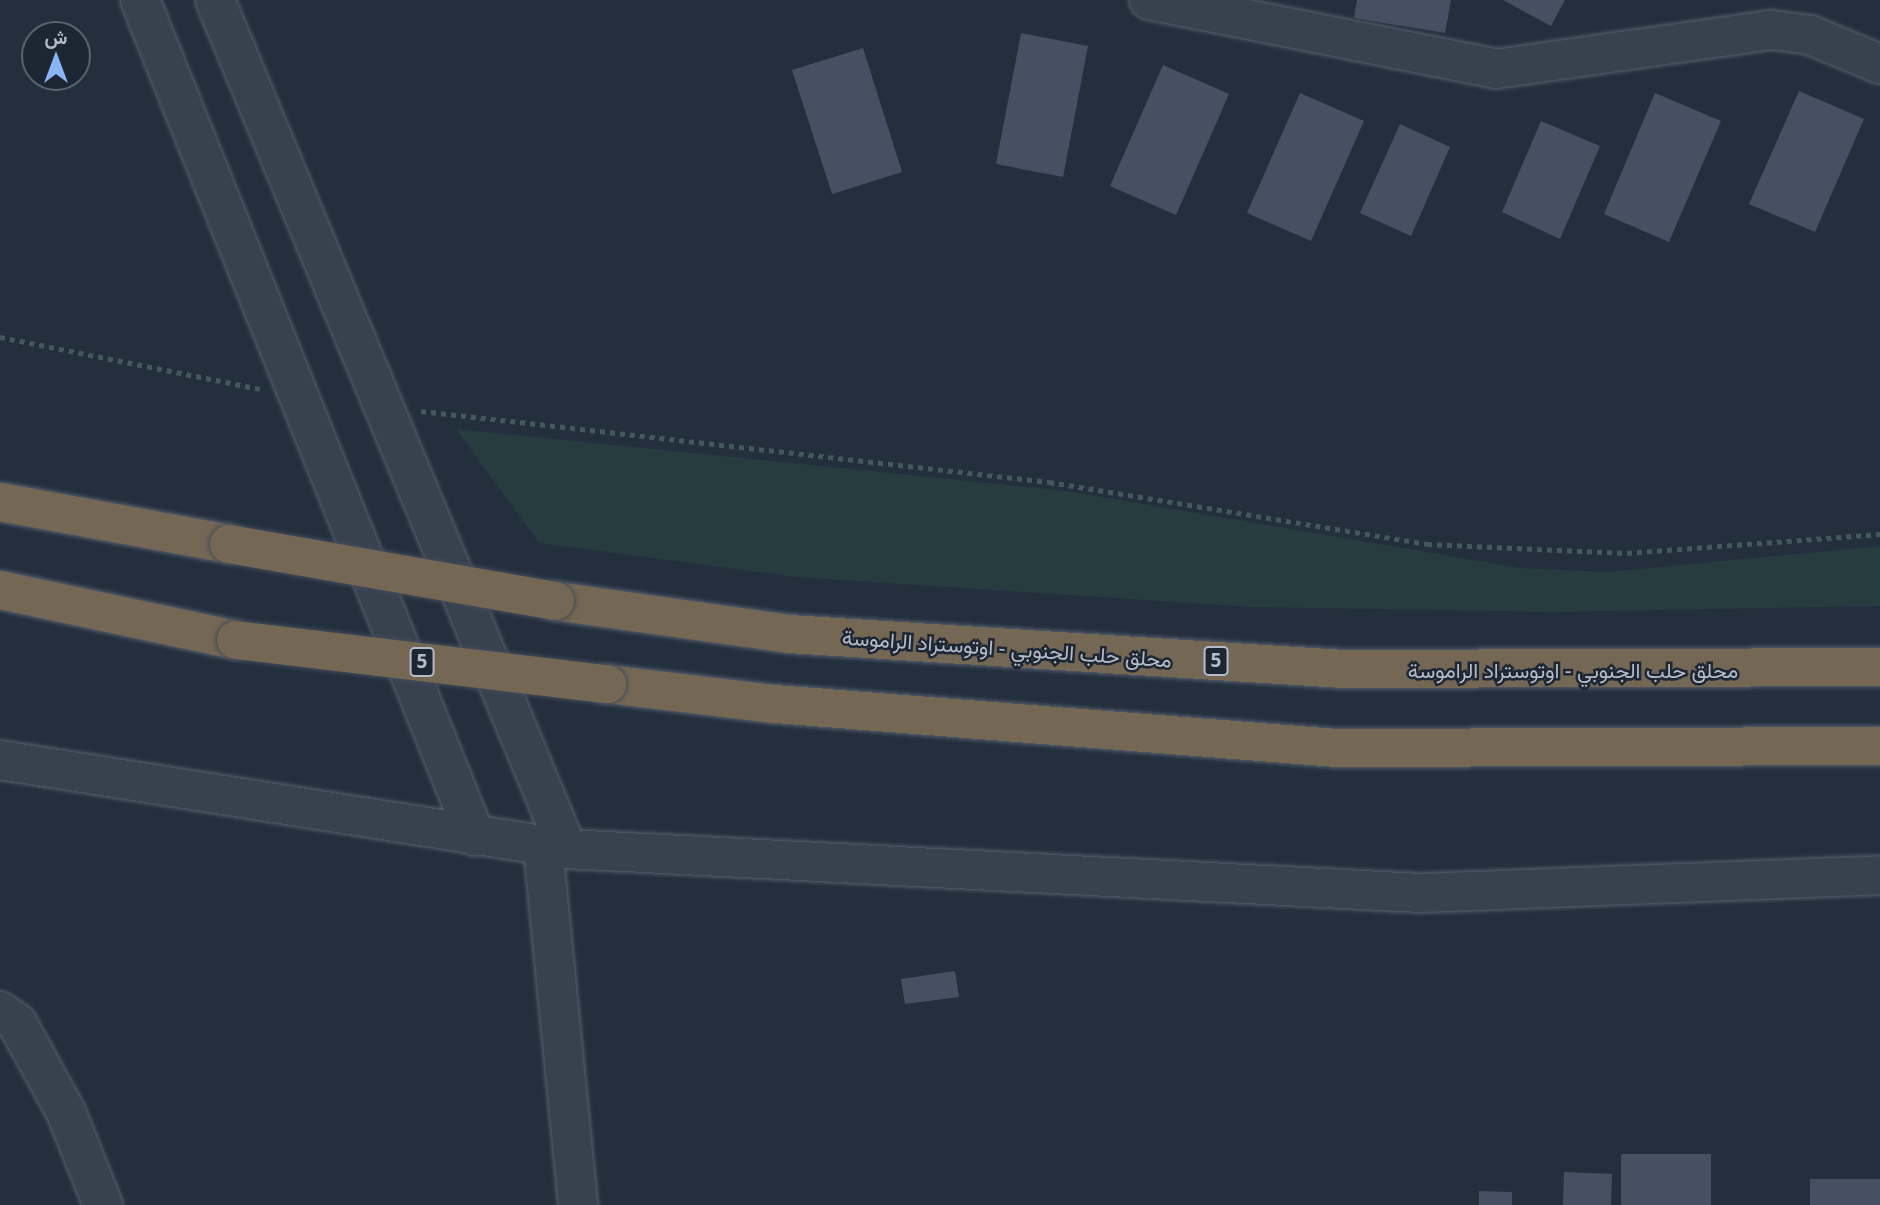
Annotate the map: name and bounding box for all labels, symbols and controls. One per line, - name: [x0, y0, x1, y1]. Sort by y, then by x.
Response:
- north arrow: [21, 21, 91, 91]
- text: ش: [45, 24, 67, 50]
- street label: محلق حلب الجنوبي - اوتوستراد الراموسة: [841, 624, 1173, 672]
- road number: 5: [408, 646, 436, 678]
- road number: 5: [1202, 646, 1230, 676]
- street label: محلق حلب الجنوبي - اوتوستراد الراموسة: [1408, 657, 1738, 683]

